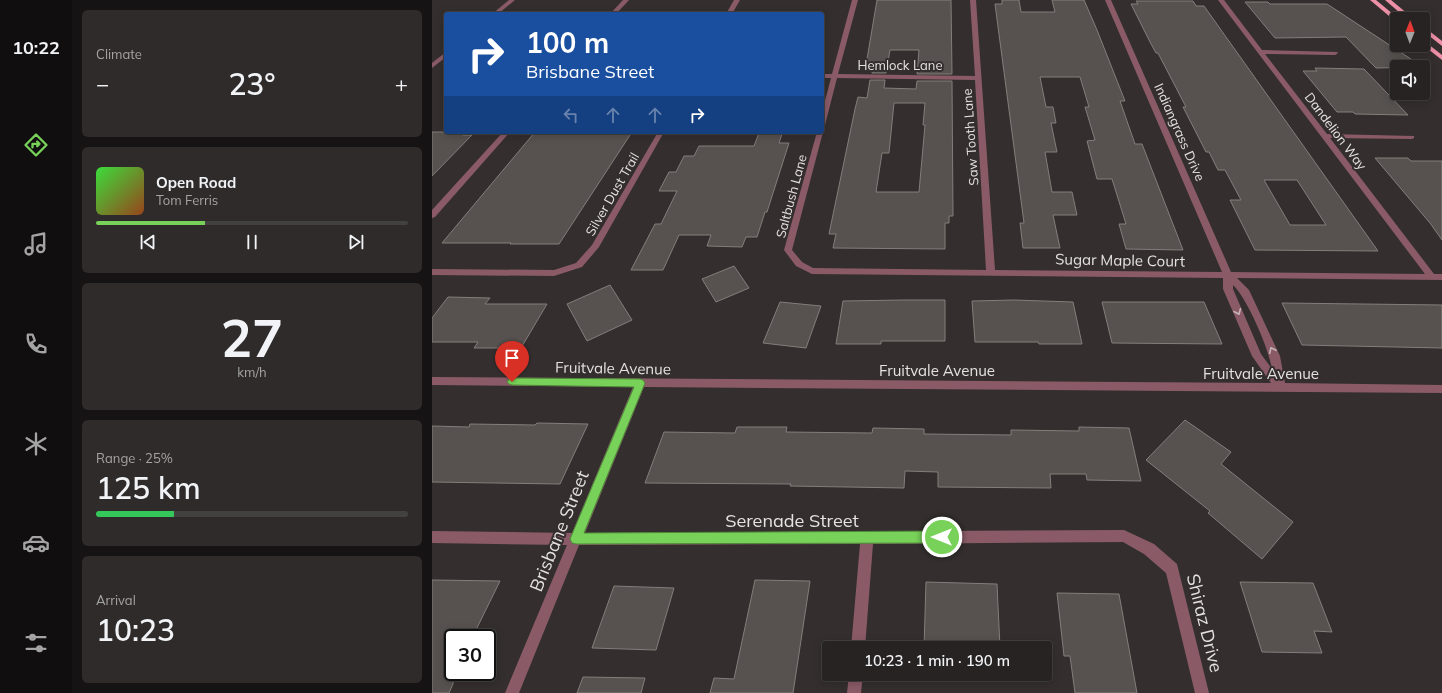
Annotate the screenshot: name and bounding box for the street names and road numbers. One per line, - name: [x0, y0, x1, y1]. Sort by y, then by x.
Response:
- street label: Hemlock Lane: [857, 57, 943, 73]
- street label: Indiangrass Drive: [1151, 81, 1209, 183]
- street label: Saw Tooth Lane: [959, 88, 981, 186]
- street label: Dandelion Way: [1302, 89, 1370, 173]
- street label: Silver Dust Trail: [582, 150, 642, 238]
- street label: Saltbush Lane: [772, 152, 810, 240]
- street label: Sugar Maple Court: [1055, 249, 1185, 271]
- street label: Fruitvale Avenue: [555, 357, 671, 379]
- street label: Fruitvale Avenue: [879, 361, 995, 380]
- street label: Fruitvale Avenue: [1203, 364, 1319, 383]
- street label: Brisbane Street: [524, 467, 594, 595]
- street label: Serenade Street: [725, 509, 859, 532]
- street label: Shiraz Drive: [1182, 571, 1228, 675]

